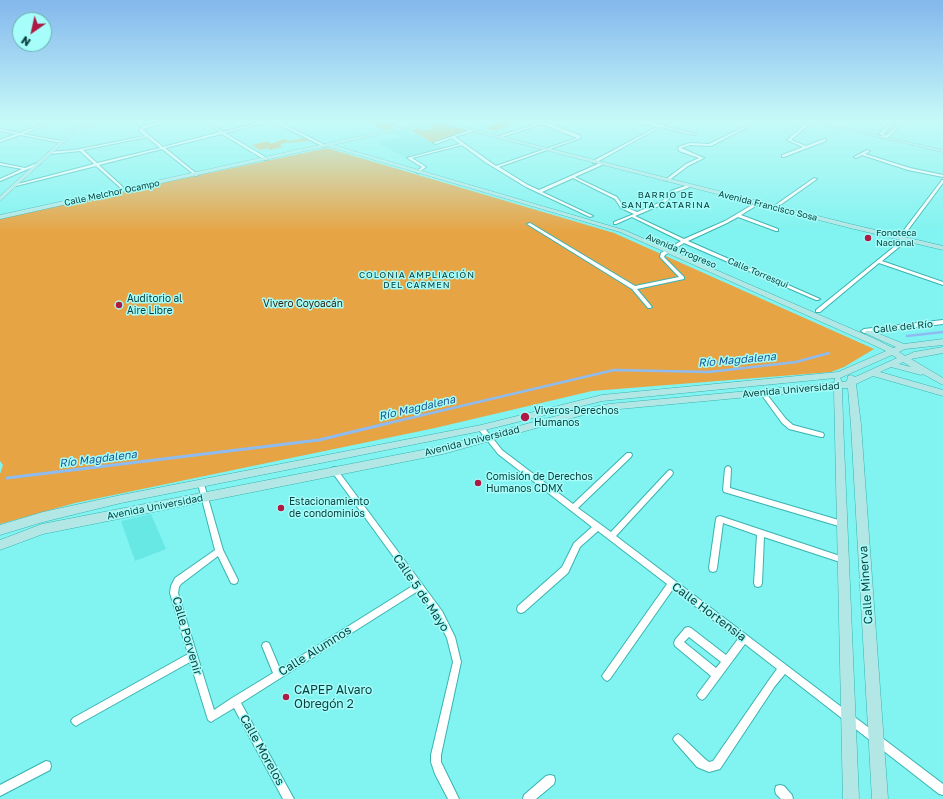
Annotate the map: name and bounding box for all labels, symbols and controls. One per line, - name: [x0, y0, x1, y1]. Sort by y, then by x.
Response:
- north arrow: [12, 12, 52, 52]
- text: N: [18, 34, 33, 49]
- street label: Calle Melchor Ocampo: [63, 178, 161, 208]
- street label: Avenida Francisco Sosa: [717, 188, 819, 224]
- district label: BARRIO DE SANTA CATARINA: [621, 190, 711, 211]
- place label: Fonoteca Nacional: [876, 228, 916, 249]
- street label: Avenida Progreso: [644, 231, 718, 271]
- marker: Fonoteca Nacional: [863, 233, 873, 243]
- street label: Calle Torresqui: [726, 255, 790, 291]
- district label: COLONIA AMPLIACIÓN DEL CARMEN: [359, 270, 475, 291]
- place label: Auditorio al Aire Libre: [127, 293, 182, 316]
- park label: Vivero Coyoacán: [263, 298, 343, 310]
- marker: Auditorio al Aire Libre: [114, 300, 124, 310]
- street label: Calle del Río: [872, 318, 934, 336]
- water label: Río Magdalena: [698, 350, 776, 370]
- street label: Avenida Universidad: [742, 380, 840, 400]
- water label: Río Magdalena: [378, 393, 456, 423]
- place label: Viveros-Derechos Humanos: [534, 405, 619, 428]
- marker: Viveros-Derechos Humanos: [519, 411, 531, 423]
- street label: Avenida Universidad: [423, 423, 521, 459]
- water label: Río Magdalena: [59, 448, 137, 470]
- place label: Comisión de Derechos Humanos CDMX: [486, 471, 593, 494]
- marker: Comisión de Derechos Humanos CDMX: [473, 478, 483, 488]
- street label: Avenida Universidad: [106, 492, 204, 522]
- place label: Estacionamiento de condominios: [289, 496, 369, 520]
- marker: Estacionamiento de condominios: [276, 503, 286, 513]
- street label: Calle Minerva: [856, 545, 876, 625]
- street label: Calle 5 de Mayo: [390, 552, 452, 634]
- street label: Calle Hortensia: [669, 579, 749, 645]
- street label: Calle Porvenir: [169, 595, 205, 677]
- street label: Calle Alumnos: [276, 623, 354, 679]
- place label: CAPEP Alvaro Obregón 2: [294, 683, 372, 711]
- marker: CAPEP Alvaro Obregón 2: [281, 692, 291, 702]
- street label: Calle Morelos: [237, 712, 287, 788]

